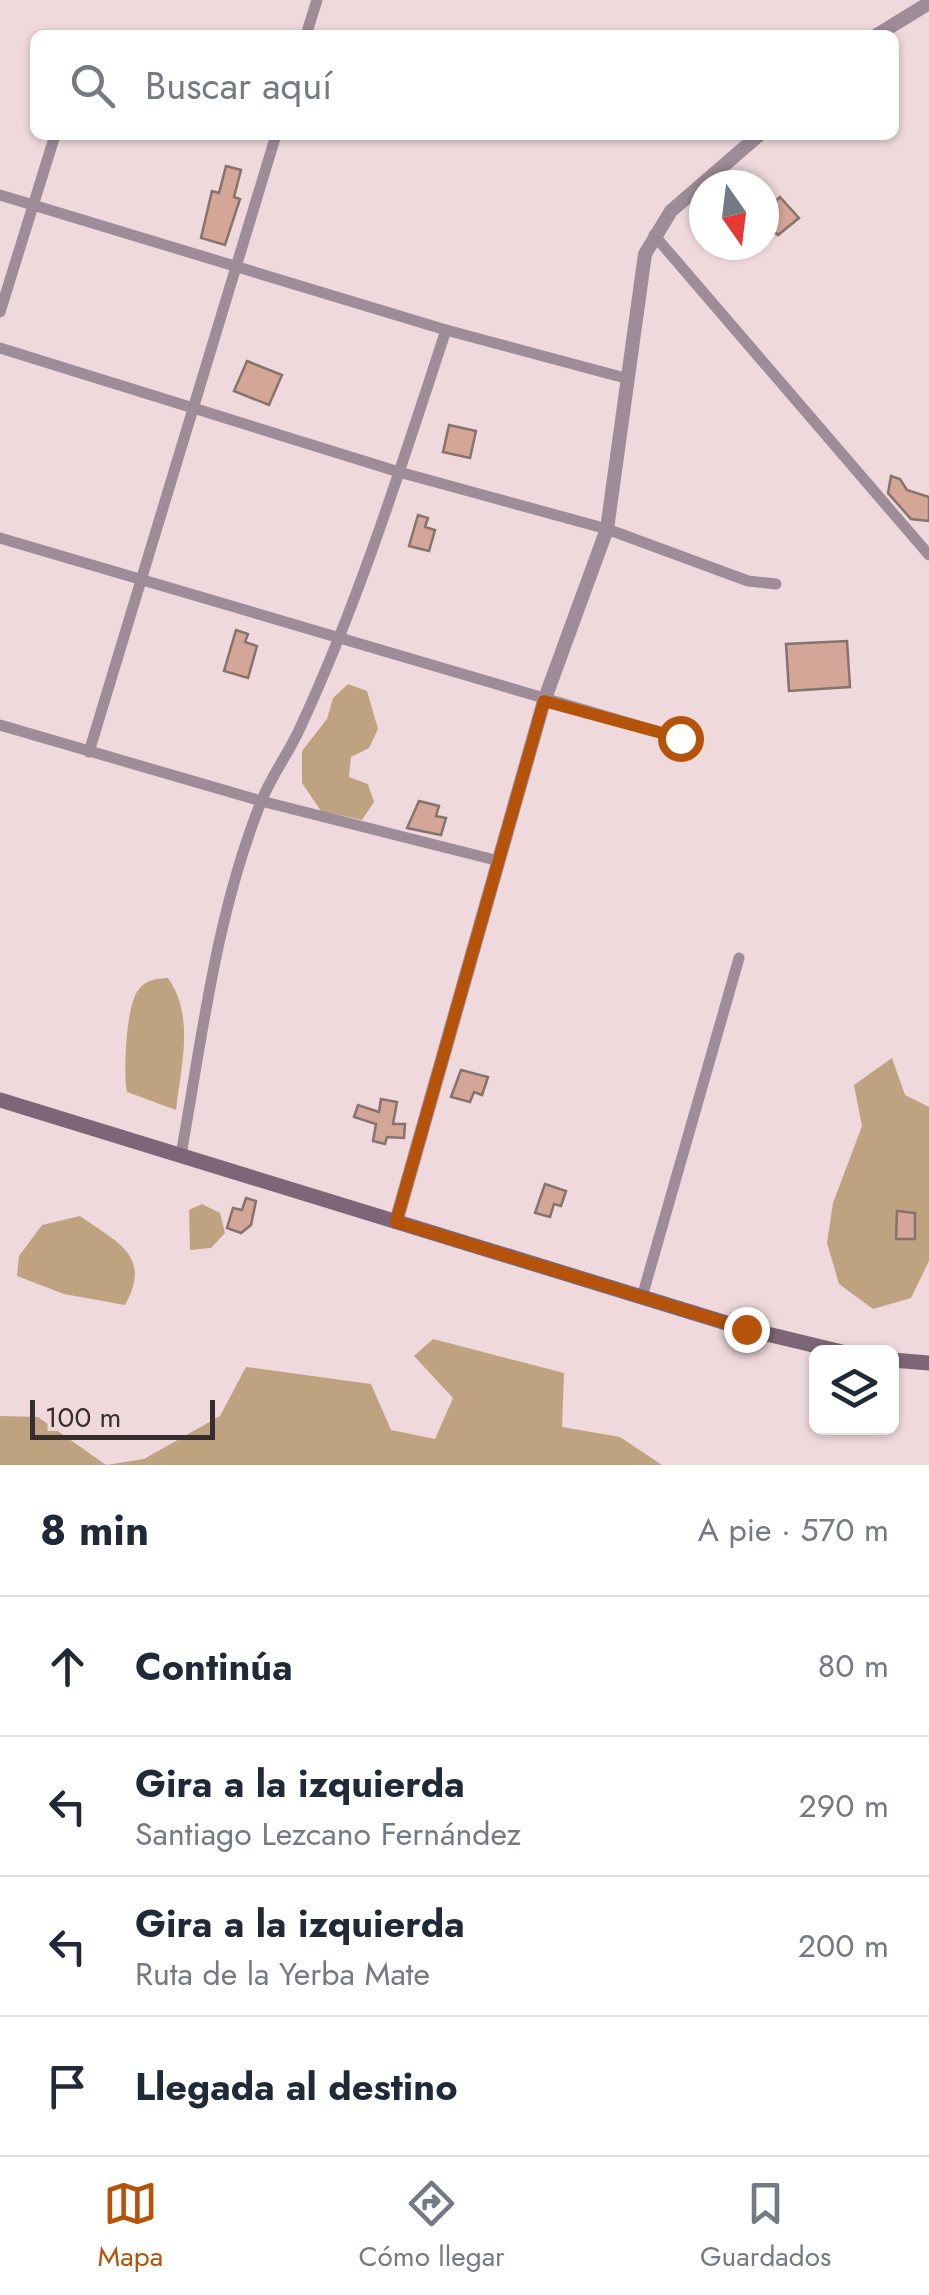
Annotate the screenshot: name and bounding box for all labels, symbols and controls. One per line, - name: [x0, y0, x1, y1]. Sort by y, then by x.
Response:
- search box: [30, 30, 899, 140]
- icon: search: [65, 58, 120, 113]
- text: Buscar aquí: [145, 58, 332, 113]
- north arrow: [689, 170, 779, 260]
- route start: [658, 716, 704, 762]
- route end: [724, 1307, 770, 1353]
- map controls: [809, 1345, 899, 1435]
- button: layers: [809, 1345, 899, 1435]
- scale bar: [30, 1395, 215, 1440]
- text: 100 m: [45, 1397, 121, 1438]
- text: 8 min: [40, 1500, 149, 1561]
- text: A pie · 570 m: [698, 1507, 889, 1553]
- icon: ahead: [40, 1639, 95, 1694]
- text: Continúa: [135, 1639, 293, 1694]
- text: 80 m: [818, 1643, 889, 1689]
- text: Gira a la izquierda: [135, 1756, 465, 1811]
- icon: left: [40, 1779, 95, 1834]
- text: 290 m: [799, 1783, 889, 1829]
- text: Santiago Lezcano Fernández: [135, 1811, 521, 1857]
- text: Gira a la izquierda: [135, 1896, 465, 1951]
- icon: left: [40, 1919, 95, 1974]
- text: 200 m: [798, 1923, 889, 1969]
- text: Ruta de la Yerba Mate: [135, 1951, 430, 1997]
- icon: arrive: [40, 2059, 95, 2114]
- text: Llegada al destino: [135, 2059, 458, 2114]
- tab: Mapa: [98, 2176, 163, 2277]
- tab: Cómo llegar: [358, 2176, 505, 2277]
- tab: Guardados: [700, 2176, 831, 2277]

